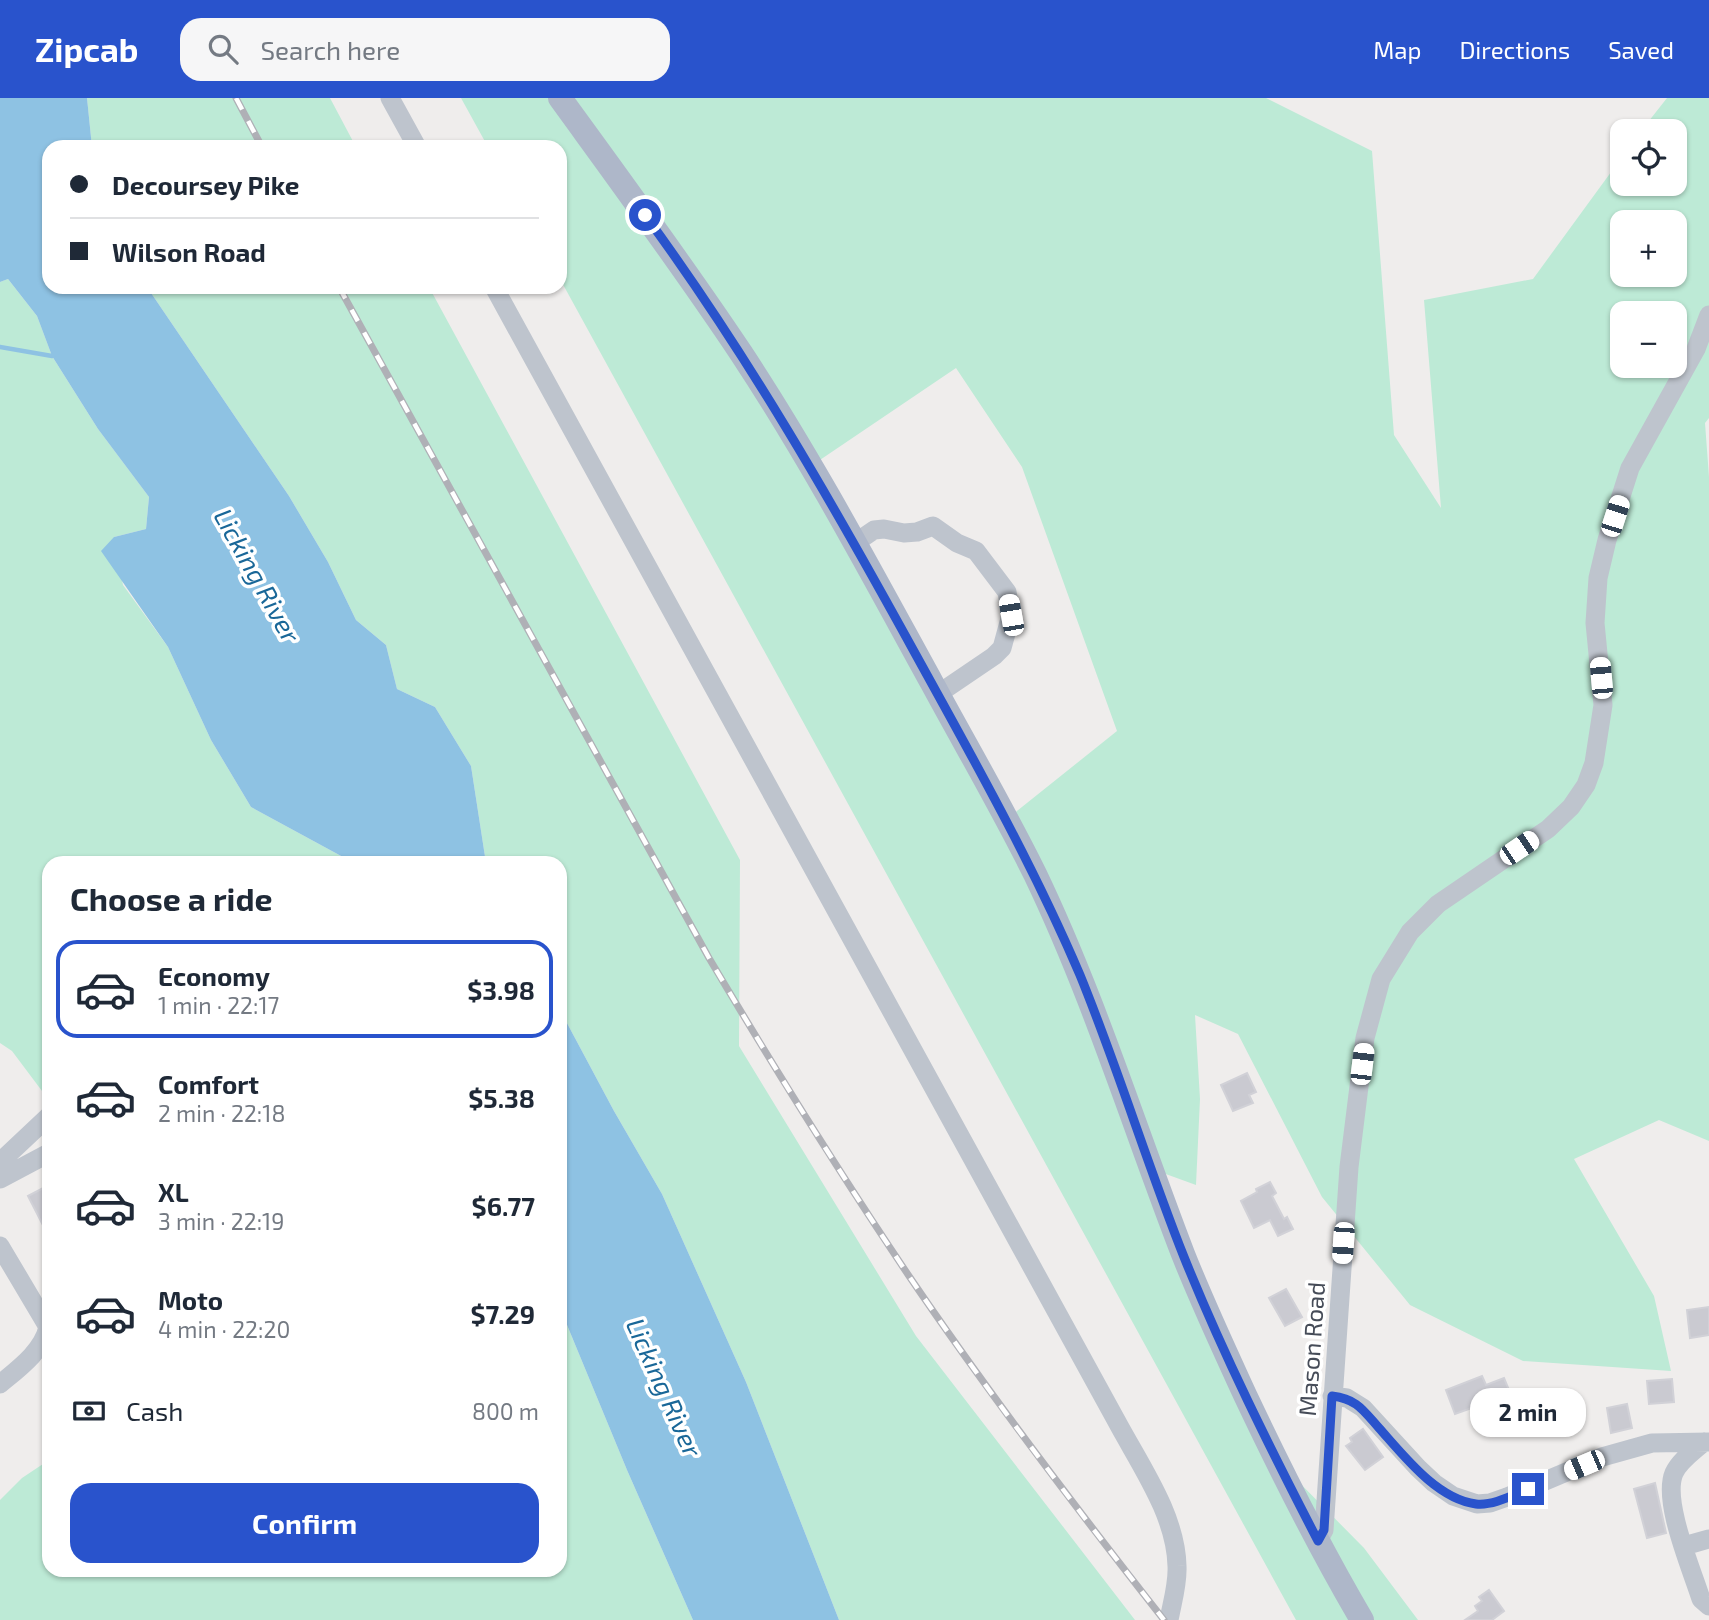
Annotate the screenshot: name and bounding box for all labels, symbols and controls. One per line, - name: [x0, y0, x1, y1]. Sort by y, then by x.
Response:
- search box: [180, 18, 670, 81]
- text: Zipcab: [35, 29, 138, 69]
- icon: search: [204, 30, 242, 68]
- text: Search here: [260, 34, 400, 65]
- text: Map: [1373, 35, 1421, 64]
- text: Directions: [1459, 35, 1570, 64]
- text: Saved: [1608, 35, 1674, 64]
- map controls: [1610, 119, 1687, 378]
- button: locate: [1610, 119, 1687, 196]
- text: Decoursey Pike: [112, 169, 299, 200]
- route start: [629, 199, 661, 231]
- button: +: [1610, 210, 1687, 287]
- text: Wilson Road: [112, 236, 266, 267]
- button: −: [1610, 301, 1687, 378]
- car: [1599, 493, 1632, 539]
- water label: Licking River: [208, 503, 308, 648]
- car: [998, 592, 1025, 638]
- car: [1589, 656, 1614, 700]
- car: [1496, 828, 1543, 868]
- text: Choose a ride: [70, 879, 273, 917]
- icon: car: [74, 958, 137, 1021]
- text: Economy: [158, 960, 270, 991]
- text: $3.98: [467, 974, 535, 1005]
- text: 1 min · 22:17: [158, 991, 279, 1019]
- car: [1350, 1042, 1375, 1086]
- icon: car: [74, 1066, 137, 1129]
- text: Comfort: [158, 1068, 259, 1099]
- text: $5.38: [468, 1082, 535, 1113]
- text: 2 min · 22:18: [158, 1099, 285, 1127]
- icon: car: [74, 1174, 137, 1237]
- text: XL: [158, 1176, 189, 1207]
- text: $6.77: [472, 1190, 535, 1221]
- text: 3 min · 22:19: [158, 1207, 284, 1235]
- car: [1332, 1221, 1355, 1265]
- street label: Mason Road: [1292, 1281, 1330, 1417]
- icon: car: [74, 1282, 137, 1345]
- text: Moto: [158, 1284, 223, 1315]
- text: $7.29: [470, 1298, 535, 1329]
- water label: Licking River: [621, 1313, 710, 1462]
- text: 4 min · 22:20: [158, 1315, 290, 1343]
- callout: 2 min: [1470, 1388, 1586, 1436]
- icon: cash: [70, 1392, 108, 1430]
- text: Cash: [126, 1395, 183, 1426]
- text: 800 m: [472, 1397, 539, 1425]
- text: 2 min: [1499, 1398, 1557, 1426]
- car: [1561, 1447, 1608, 1483]
- route end: [1512, 1473, 1544, 1505]
- button: Confirm: [70, 1483, 539, 1563]

